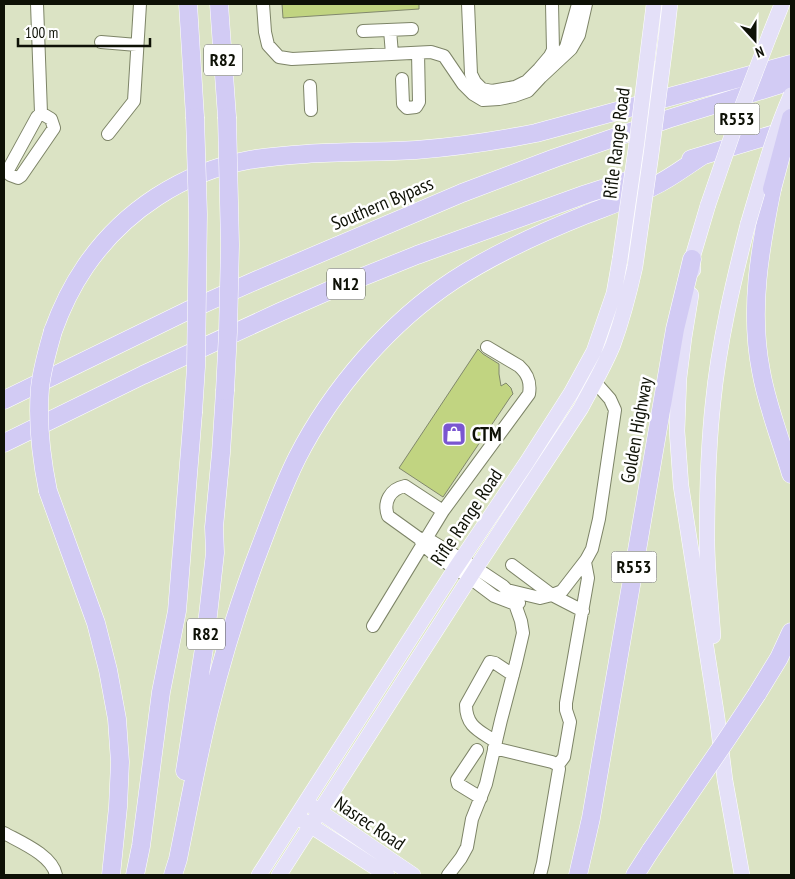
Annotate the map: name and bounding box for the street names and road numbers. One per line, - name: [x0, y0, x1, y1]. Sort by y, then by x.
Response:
- road number: R82: [204, 44, 242, 76]
- street label: Rifle Range Road: [597, 86, 635, 200]
- road number: R553: [714, 104, 760, 134]
- street label: Southern Bypass: [327, 171, 437, 235]
- road number: N12: [327, 268, 365, 300]
- street label: Golden Highway: [615, 374, 657, 485]
- street label: Rifle Range Road: [425, 464, 507, 570]
- road number: R553: [612, 552, 656, 582]
- road number: R82: [187, 618, 225, 650]
- street label: Nasrec Road: [330, 791, 410, 855]

